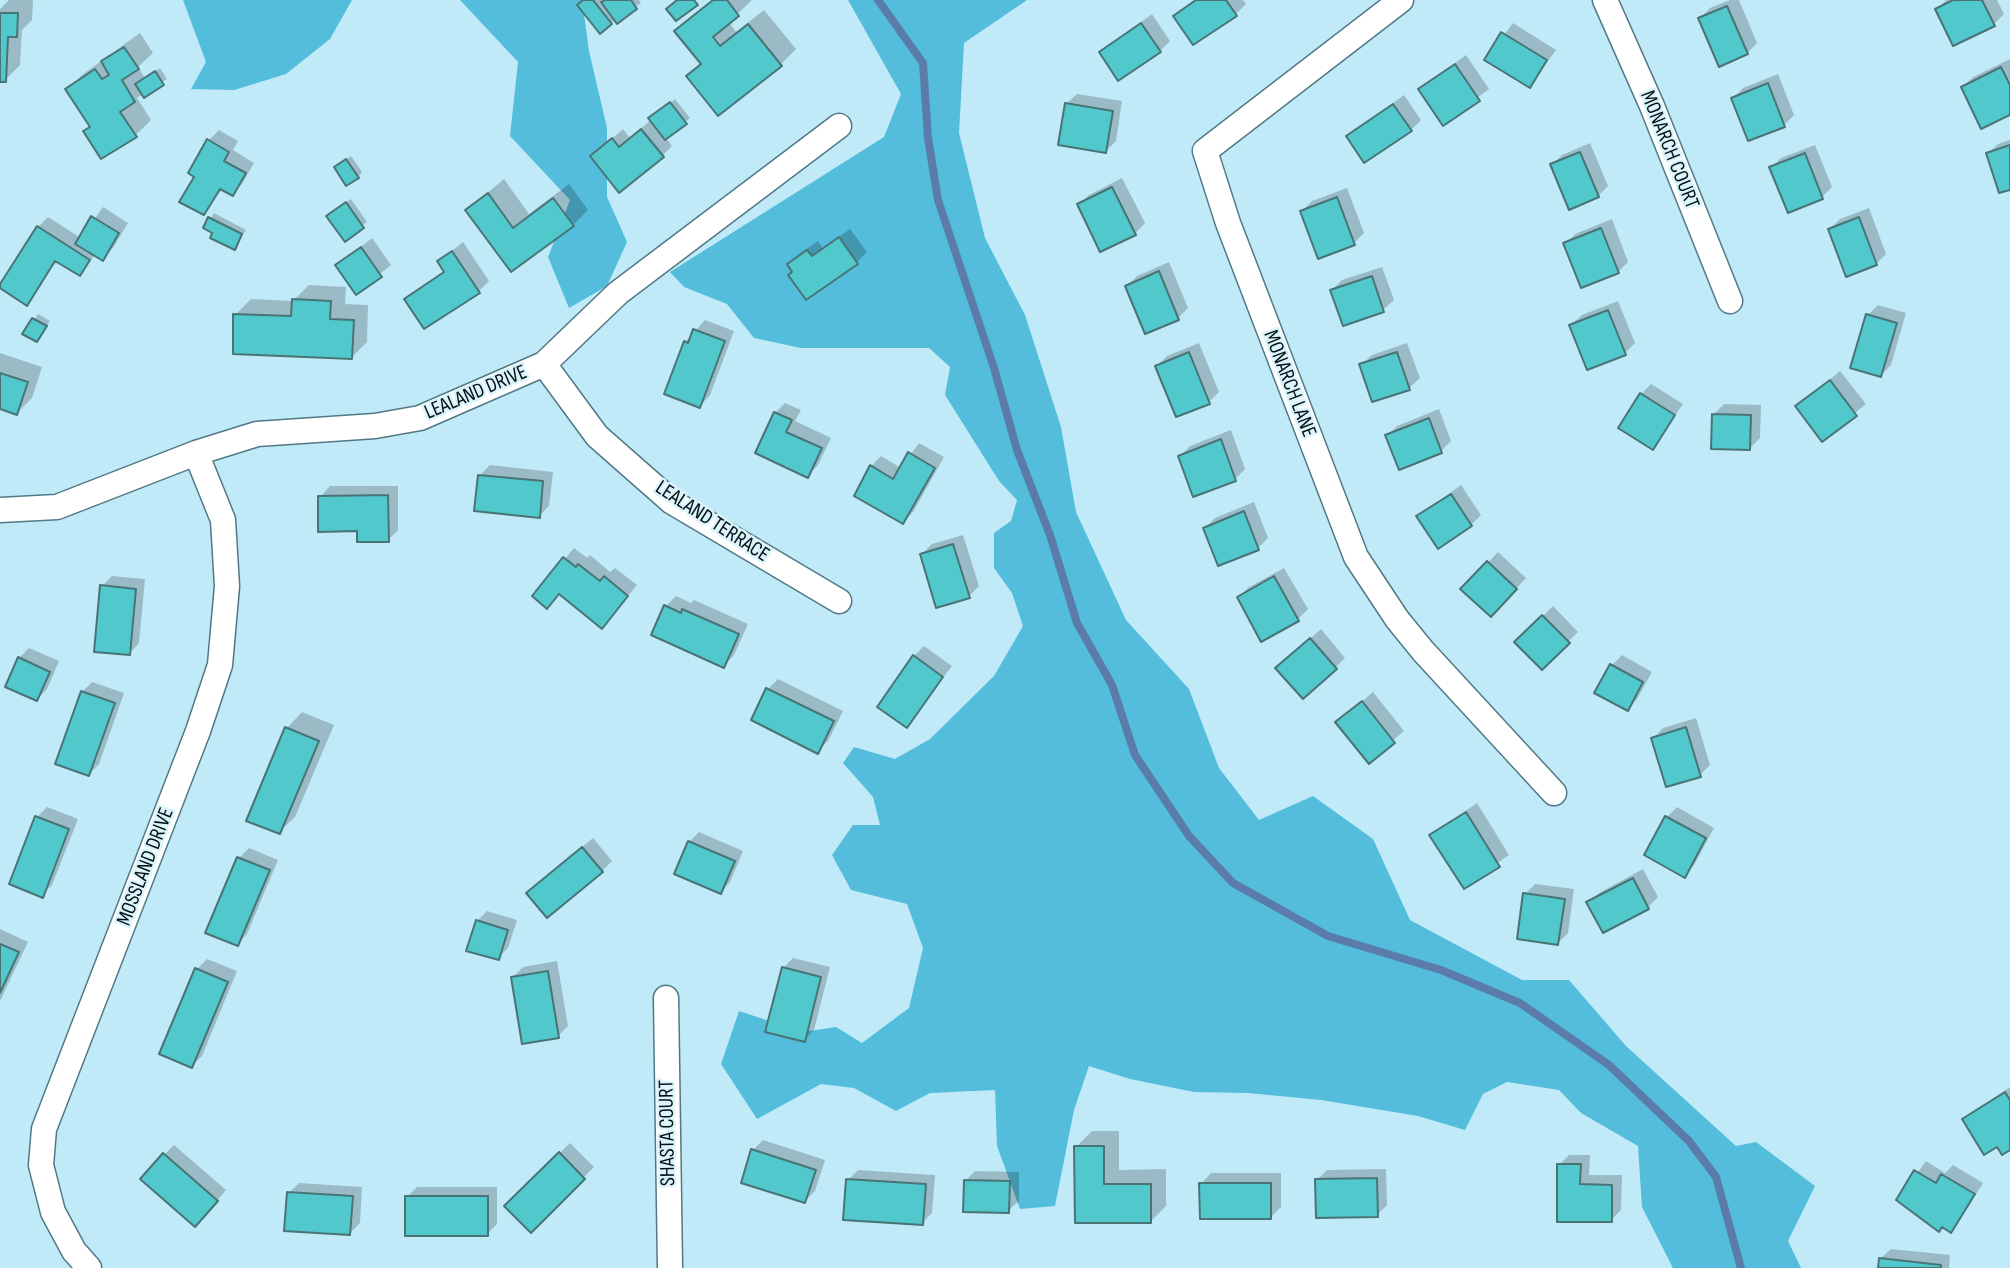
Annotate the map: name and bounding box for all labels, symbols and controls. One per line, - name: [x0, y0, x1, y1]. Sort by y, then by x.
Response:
- street label: MONARCH COURT: [1634, 87, 1704, 213]
- street label: MONARCH LANE: [1257, 327, 1321, 441]
- street label: LEALAND DRIVE: [421, 360, 531, 426]
- street label: LEALAND TERRACE: [650, 476, 774, 568]
- street label: MOSSLAND DRIVE: [112, 805, 180, 929]
- street label: SHASTA COURT: [654, 1080, 682, 1186]

